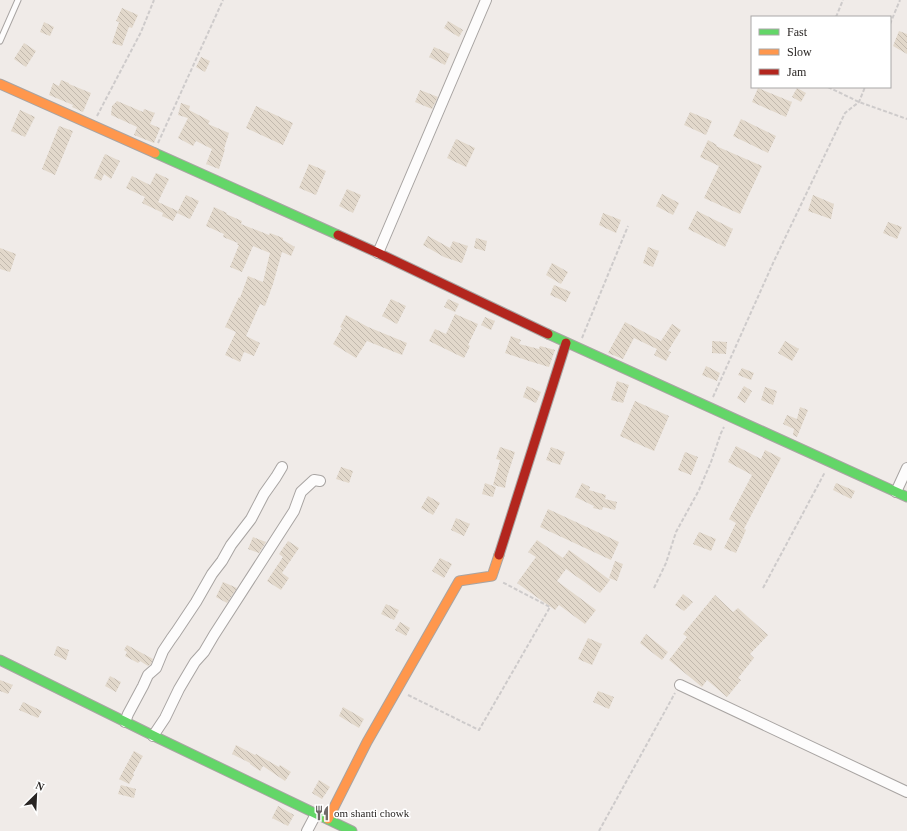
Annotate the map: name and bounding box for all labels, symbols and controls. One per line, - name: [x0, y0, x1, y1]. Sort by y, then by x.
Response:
- legend: [751, 16, 891, 88]
- text: Fast: [787, 25, 808, 39]
- text: Slow: [787, 45, 812, 59]
- text: Jam: [787, 65, 807, 79]
- north arrow: [16, 775, 56, 815]
- text: N: [34, 779, 46, 793]
- restaurant icon: om shanti chowk: [313, 804, 331, 822]
- place label: om shanti chowk: [334, 807, 410, 819]

